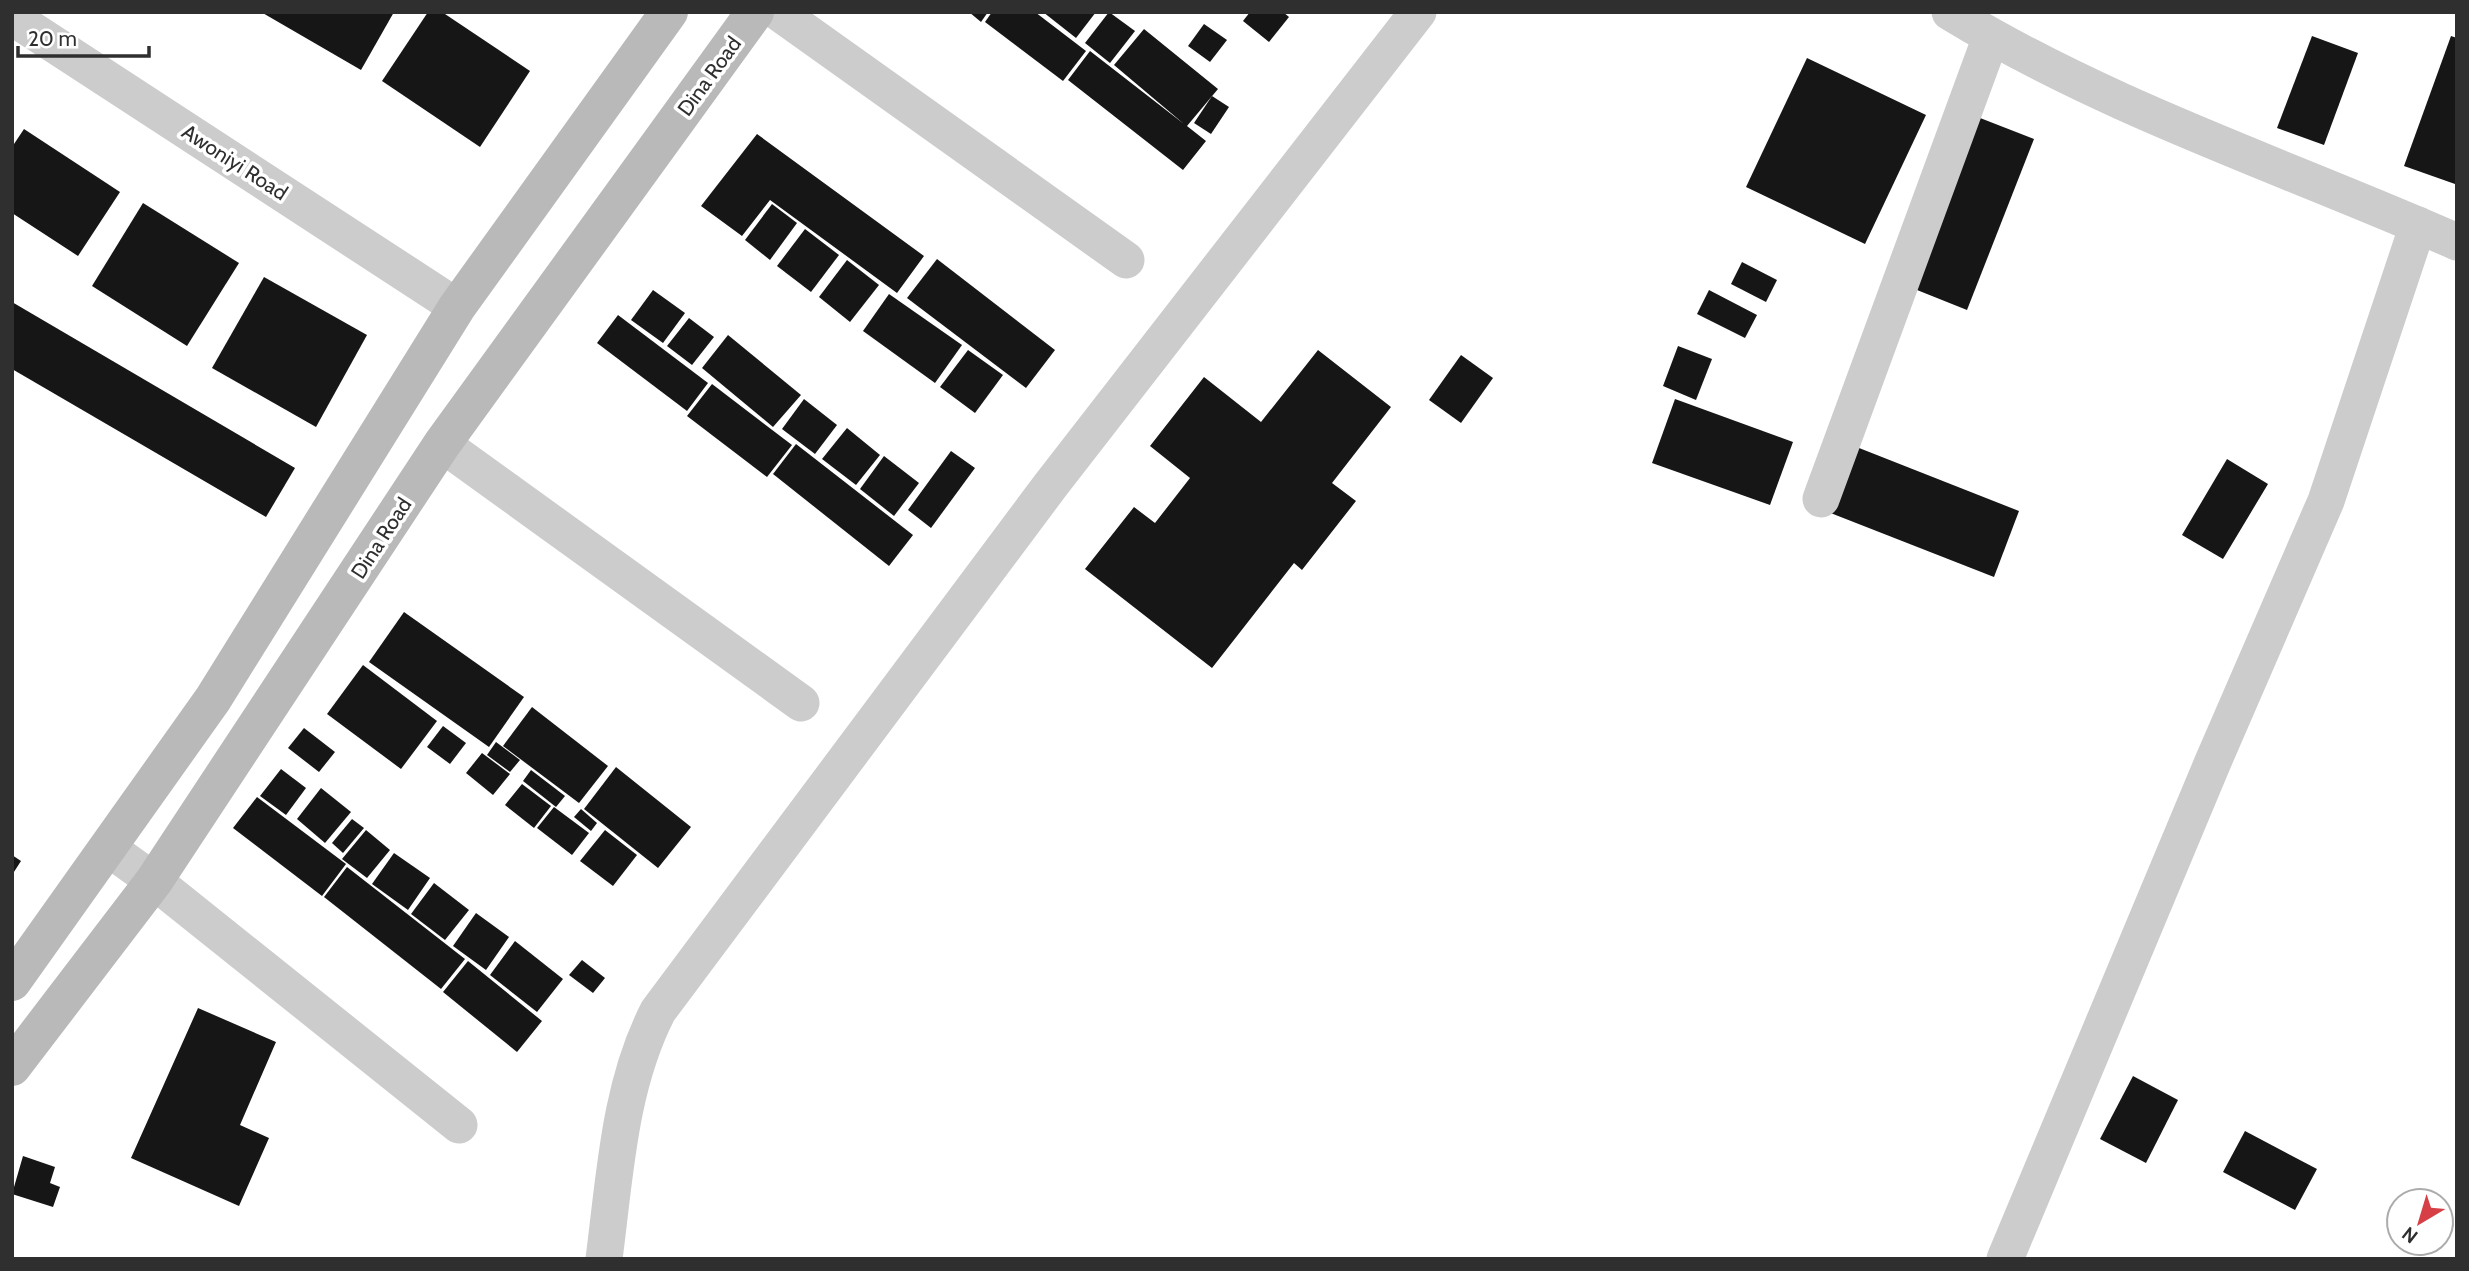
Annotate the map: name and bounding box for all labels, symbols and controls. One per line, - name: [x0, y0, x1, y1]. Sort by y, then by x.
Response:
- scale bar: [18, 14, 149, 58]
- text: 20 m: [28, 26, 77, 51]
- street label: Dina Road: [672, 32, 746, 120]
- street label: Awoniyi Road: [178, 119, 292, 205]
- street label: Dina Road: [346, 493, 416, 583]
- north arrow: [2385, 1187, 2455, 1257]
- text: N: [2397, 1222, 2422, 1248]

